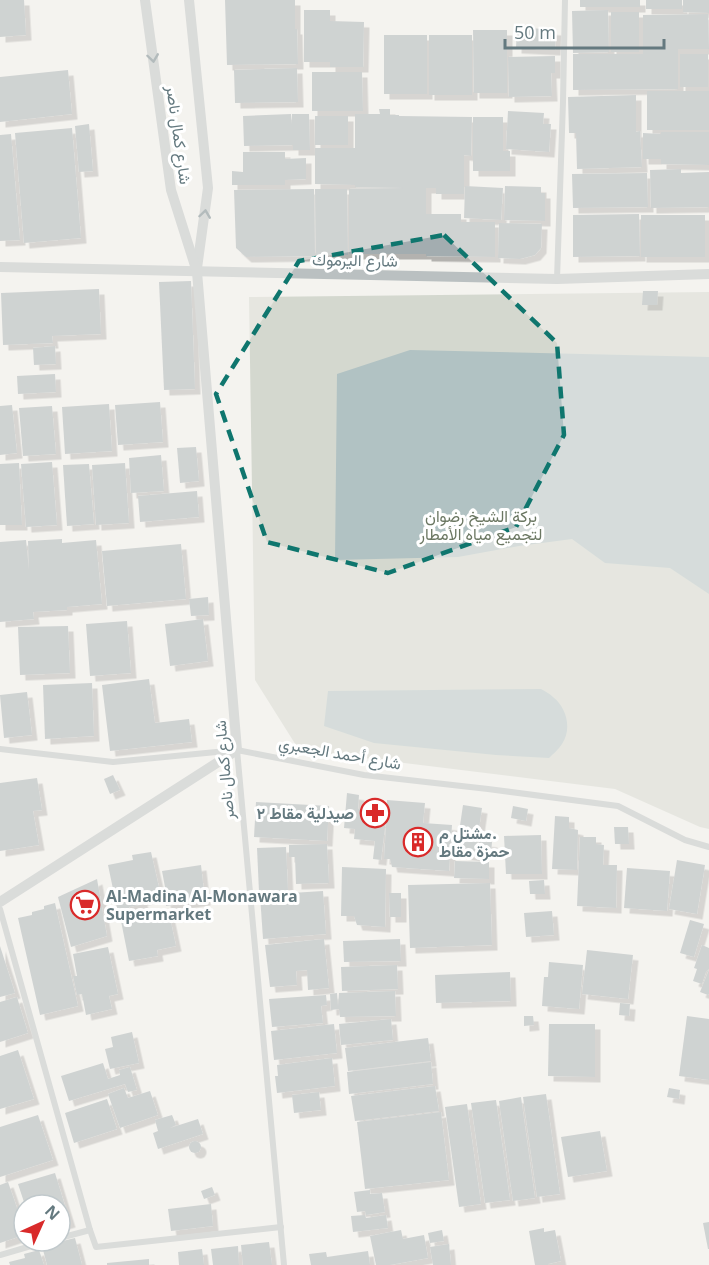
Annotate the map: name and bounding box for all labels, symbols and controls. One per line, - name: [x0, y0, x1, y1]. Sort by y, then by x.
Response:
- scale bar: [505, 12, 664, 50]
- text: 50 m: [514, 20, 556, 44]
- one-way arrow: [146, 53, 158, 63]
- street label: شارع كمال ناصر: [160, 83, 197, 186]
- one-way arrow: [198, 209, 210, 218]
- street label: شارع اليرموك: [312, 248, 398, 273]
- park label: بركة الشيخ رضوان لتجميع مياه الأمطار: [419, 505, 542, 546]
- street label: شارع كمال ناصر: [209, 719, 240, 822]
- street label: شارع أحمد الجعبري: [277, 731, 403, 778]
- pharmacy icon: صيدلية مقاط ٢: [359, 797, 391, 829]
- place label: صيدلية مقاط ٢: [257, 802, 354, 824]
- place label: مشتل م. حمزة مقاط: [439, 822, 509, 862]
- building icon: مشتل م. حمزة مقاط: [402, 826, 434, 858]
- place label: Al-Madina Al-Monawara Supermarket: [106, 885, 298, 925]
- supermarket icon: Al-Madina Al-Monawara Supermarket: [69, 889, 101, 921]
- north arrow: [12, 1193, 72, 1253]
- text: N: [40, 1200, 65, 1225]

